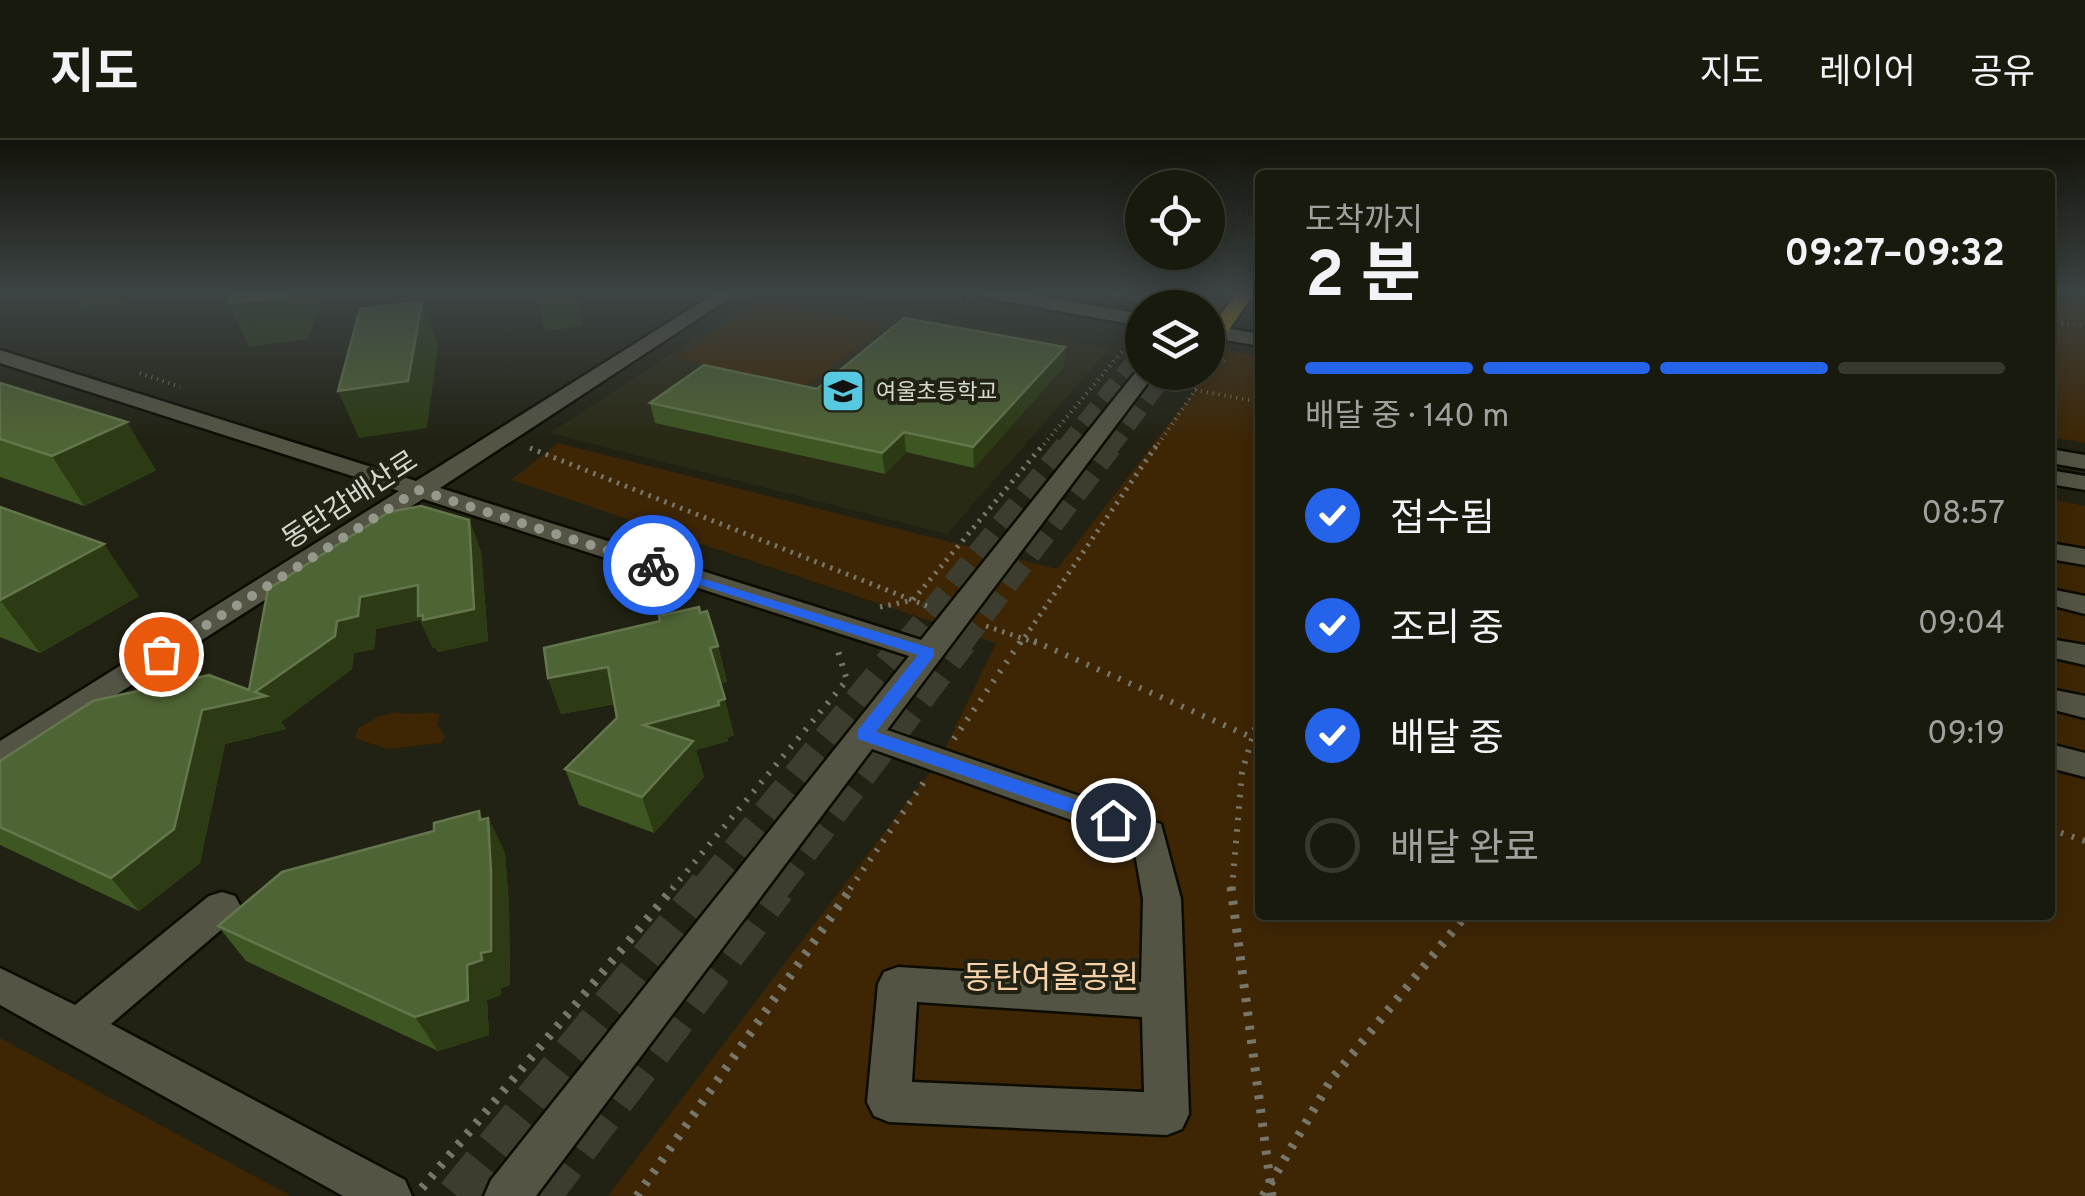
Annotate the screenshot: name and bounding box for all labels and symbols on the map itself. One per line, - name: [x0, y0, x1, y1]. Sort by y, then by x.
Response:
- school or university icon: 여울초등학교: [820, 368, 866, 414]
- place label: 여울초등학교: [876, 380, 997, 407]
- street label: 동탄감배산로: [276, 444, 425, 559]
- courier: [603, 515, 703, 615]
- pin: [119, 612, 204, 697]
- pin: [1071, 778, 1156, 863]
- park label: 동탄여울공원: [963, 960, 1139, 1000]

